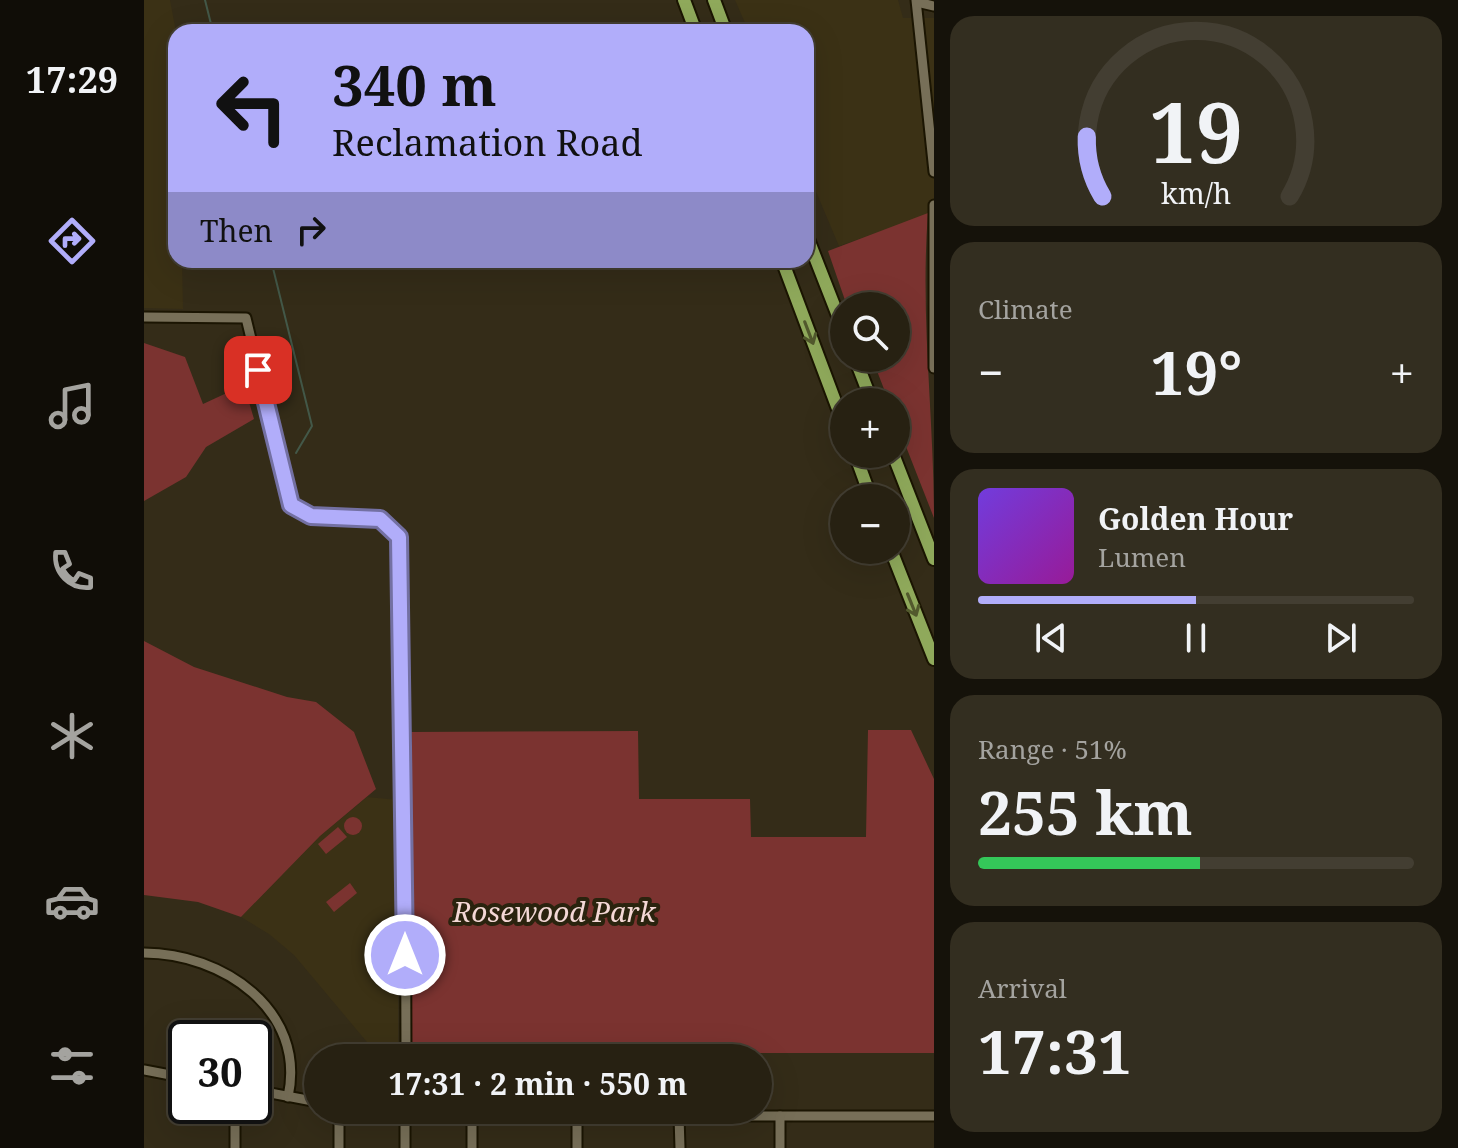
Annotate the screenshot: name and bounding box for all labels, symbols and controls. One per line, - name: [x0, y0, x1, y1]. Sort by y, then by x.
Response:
- text: 340 m: [332, 46, 497, 122]
- text: 17:29: [26, 55, 118, 104]
- icon: left: [200, 56, 304, 160]
- text: 19: [1149, 74, 1243, 187]
- text: Reclamation Road: [332, 118, 643, 167]
- text: km/h: [1161, 173, 1231, 212]
- icon: right: [289, 208, 333, 252]
- text: Then: [200, 210, 273, 251]
- icon: directions: [44, 213, 100, 269]
- text: Climate: [978, 291, 1073, 327]
- map controls: [830, 292, 910, 564]
- button: search: [830, 292, 910, 372]
- one-way arrow: [803, 320, 817, 345]
- text: 19°: [1151, 331, 1242, 413]
- pin: [224, 336, 292, 404]
- text: −: [978, 342, 1003, 402]
- text: +: [1389, 342, 1414, 402]
- icon: arrive: [236, 348, 280, 392]
- icon: music: [44, 378, 100, 434]
- button: +: [830, 388, 910, 468]
- button: −: [830, 484, 910, 564]
- text: Golden Hour: [1098, 498, 1293, 539]
- text: Lumen: [1098, 539, 1186, 575]
- icon: phone: [44, 543, 100, 599]
- one-way arrow: [906, 592, 920, 617]
- icon: previous: [1029, 616, 1073, 660]
- icon: pause: [1174, 616, 1218, 660]
- icon: next: [1319, 616, 1363, 660]
- icon: climate: [44, 708, 100, 764]
- text: Range · 51%: [978, 731, 1127, 767]
- text: 255 km: [978, 771, 1193, 853]
- icon: car: [44, 873, 100, 929]
- park label: Rosewood Park: [452, 892, 656, 930]
- position arrow: [363, 913, 447, 997]
- text: Arrival: [978, 970, 1067, 1006]
- text: 17:31: [978, 1010, 1132, 1092]
- speed limit sign: 30: [168, 1020, 272, 1124]
- icon: filters: [44, 1038, 100, 1094]
- text: 17:31 · 2 min · 550 m: [389, 1063, 687, 1104]

